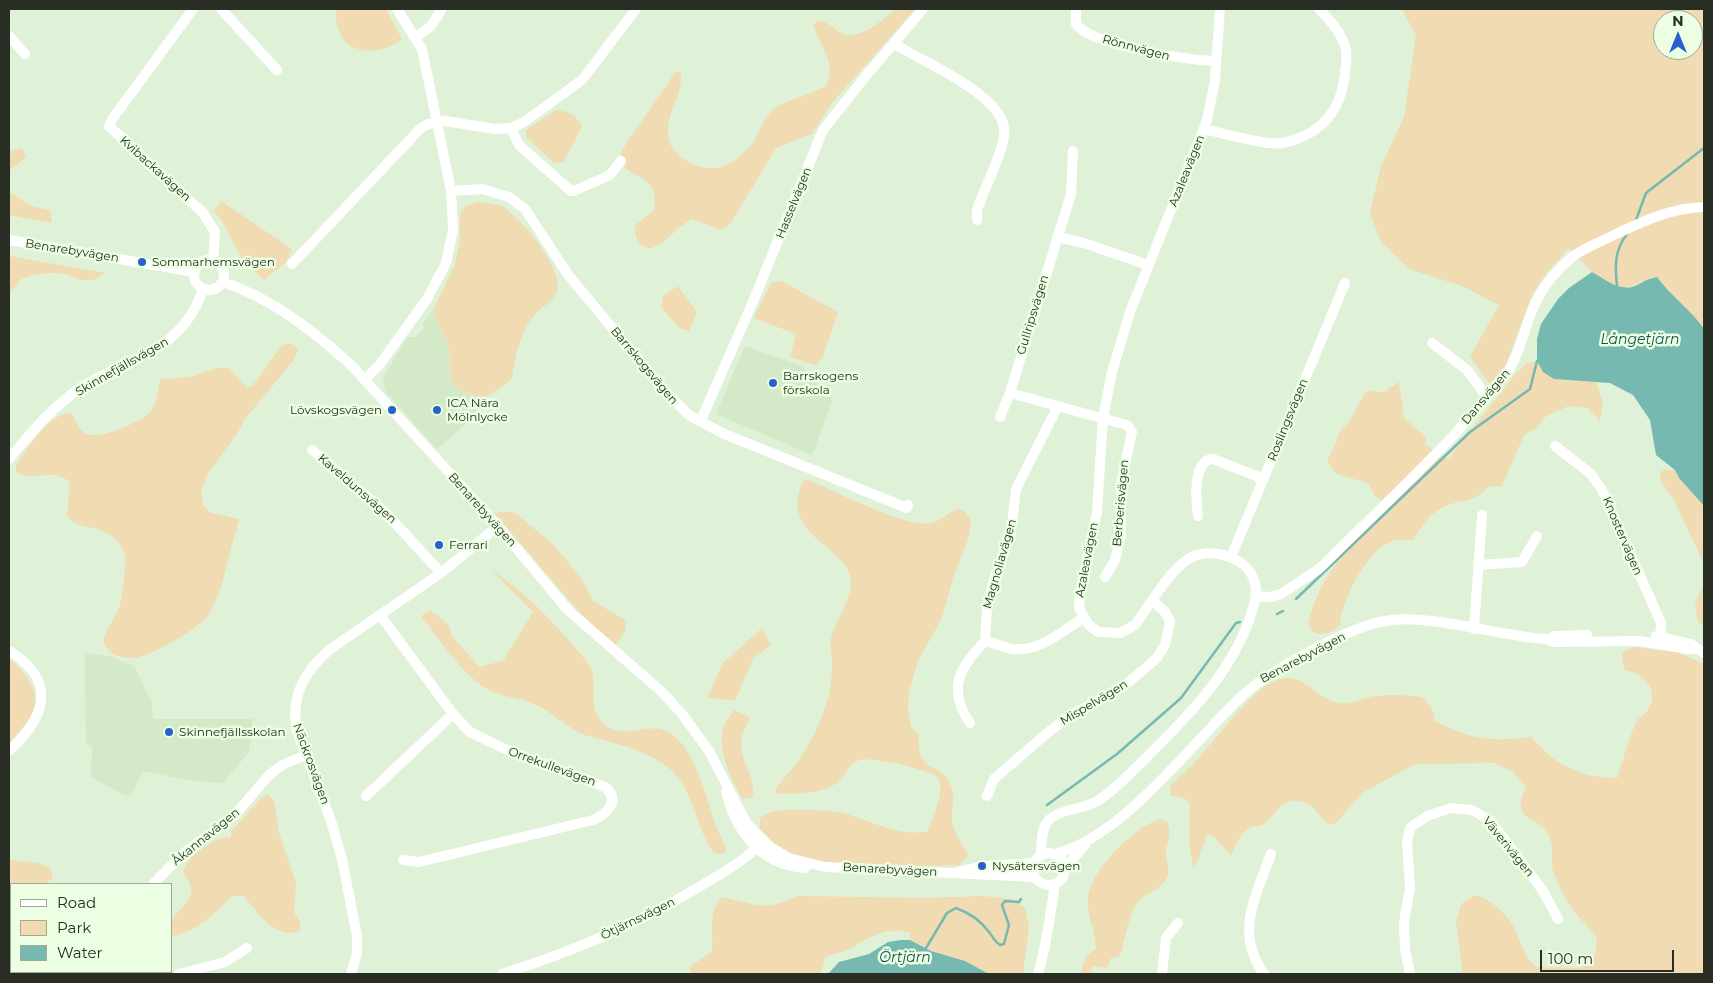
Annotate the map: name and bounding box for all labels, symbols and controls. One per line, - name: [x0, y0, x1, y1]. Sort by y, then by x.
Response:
- north arrow: [1653, 10, 1703, 60]
- text: N: [1672, 12, 1684, 30]
- street label: Rönnvägen: [1101, 32, 1171, 64]
- street label: Kvibackavägen: [117, 133, 193, 205]
- street label: Azaleavägen: [1166, 133, 1208, 209]
- street label: Hasselvägen: [773, 165, 815, 241]
- street label: Benarebyvägen: [24, 236, 120, 266]
- place label: Sommarhemsvägen: [152, 255, 275, 269]
- marker: Sommarhemsvägen: [136, 256, 148, 268]
- street label: Gullripsvägen: [1014, 273, 1052, 357]
- street label: Barrskogsvägen: [607, 324, 681, 408]
- water label: Långetjärn: [1600, 332, 1680, 348]
- street label: Skinnefjällsvägen: [73, 335, 171, 399]
- street label: Dansvägen: [1459, 366, 1513, 428]
- place label: Barrskogens förskola: [783, 369, 858, 397]
- marker: Barrskogens förskola: [767, 377, 779, 389]
- street label: Roslingsvägen: [1265, 377, 1311, 463]
- place label: ICA Nära Mölnlycke: [447, 396, 508, 424]
- place label: Lövskogsvägen: [290, 403, 382, 417]
- marker: Lövskogsvägen: [386, 404, 398, 416]
- marker: ICA Nära Mölnlycke: [431, 404, 443, 416]
- street label: Kaveldunsvägen: [315, 451, 399, 527]
- street label: Berberisvägen: [1110, 459, 1132, 547]
- street label: Benarebyvägen: [445, 470, 519, 550]
- street label: Knostervägen: [1599, 495, 1645, 577]
- street label: Magnoliavägen: [980, 517, 1020, 611]
- street label: Azaleavägen: [1073, 521, 1101, 599]
- place label: Ferrari: [449, 538, 488, 552]
- marker: Ferrari: [433, 539, 445, 551]
- street label: Benarebyvägen: [1258, 629, 1348, 687]
- street label: Mispelvägen: [1058, 677, 1130, 729]
- street label: Näckrosvägen: [290, 721, 332, 807]
- place label: Skinnefjällsskolan: [179, 725, 286, 739]
- marker: Skinnefjällsskolan: [163, 726, 175, 738]
- street label: Orrekullevägen: [506, 744, 598, 790]
- street label: Åkannavägen: [169, 805, 243, 869]
- street label: Väverivägen: [1479, 814, 1537, 880]
- place label: Nysätersvägen: [992, 859, 1080, 873]
- street label: Benarebyvägen: [842, 860, 938, 880]
- marker: Nysätersvägen: [976, 860, 988, 872]
- legend: [10, 883, 172, 973]
- text: Road: [57, 893, 96, 912]
- street label: Ötjärnsvägen: [599, 895, 677, 943]
- text: Park: [57, 918, 91, 937]
- scale bar: [1543, 940, 1677, 972]
- text: Water: [57, 943, 103, 962]
- text: 100 m: [1548, 949, 1593, 968]
- water label: Örtjärn: [879, 950, 931, 966]

